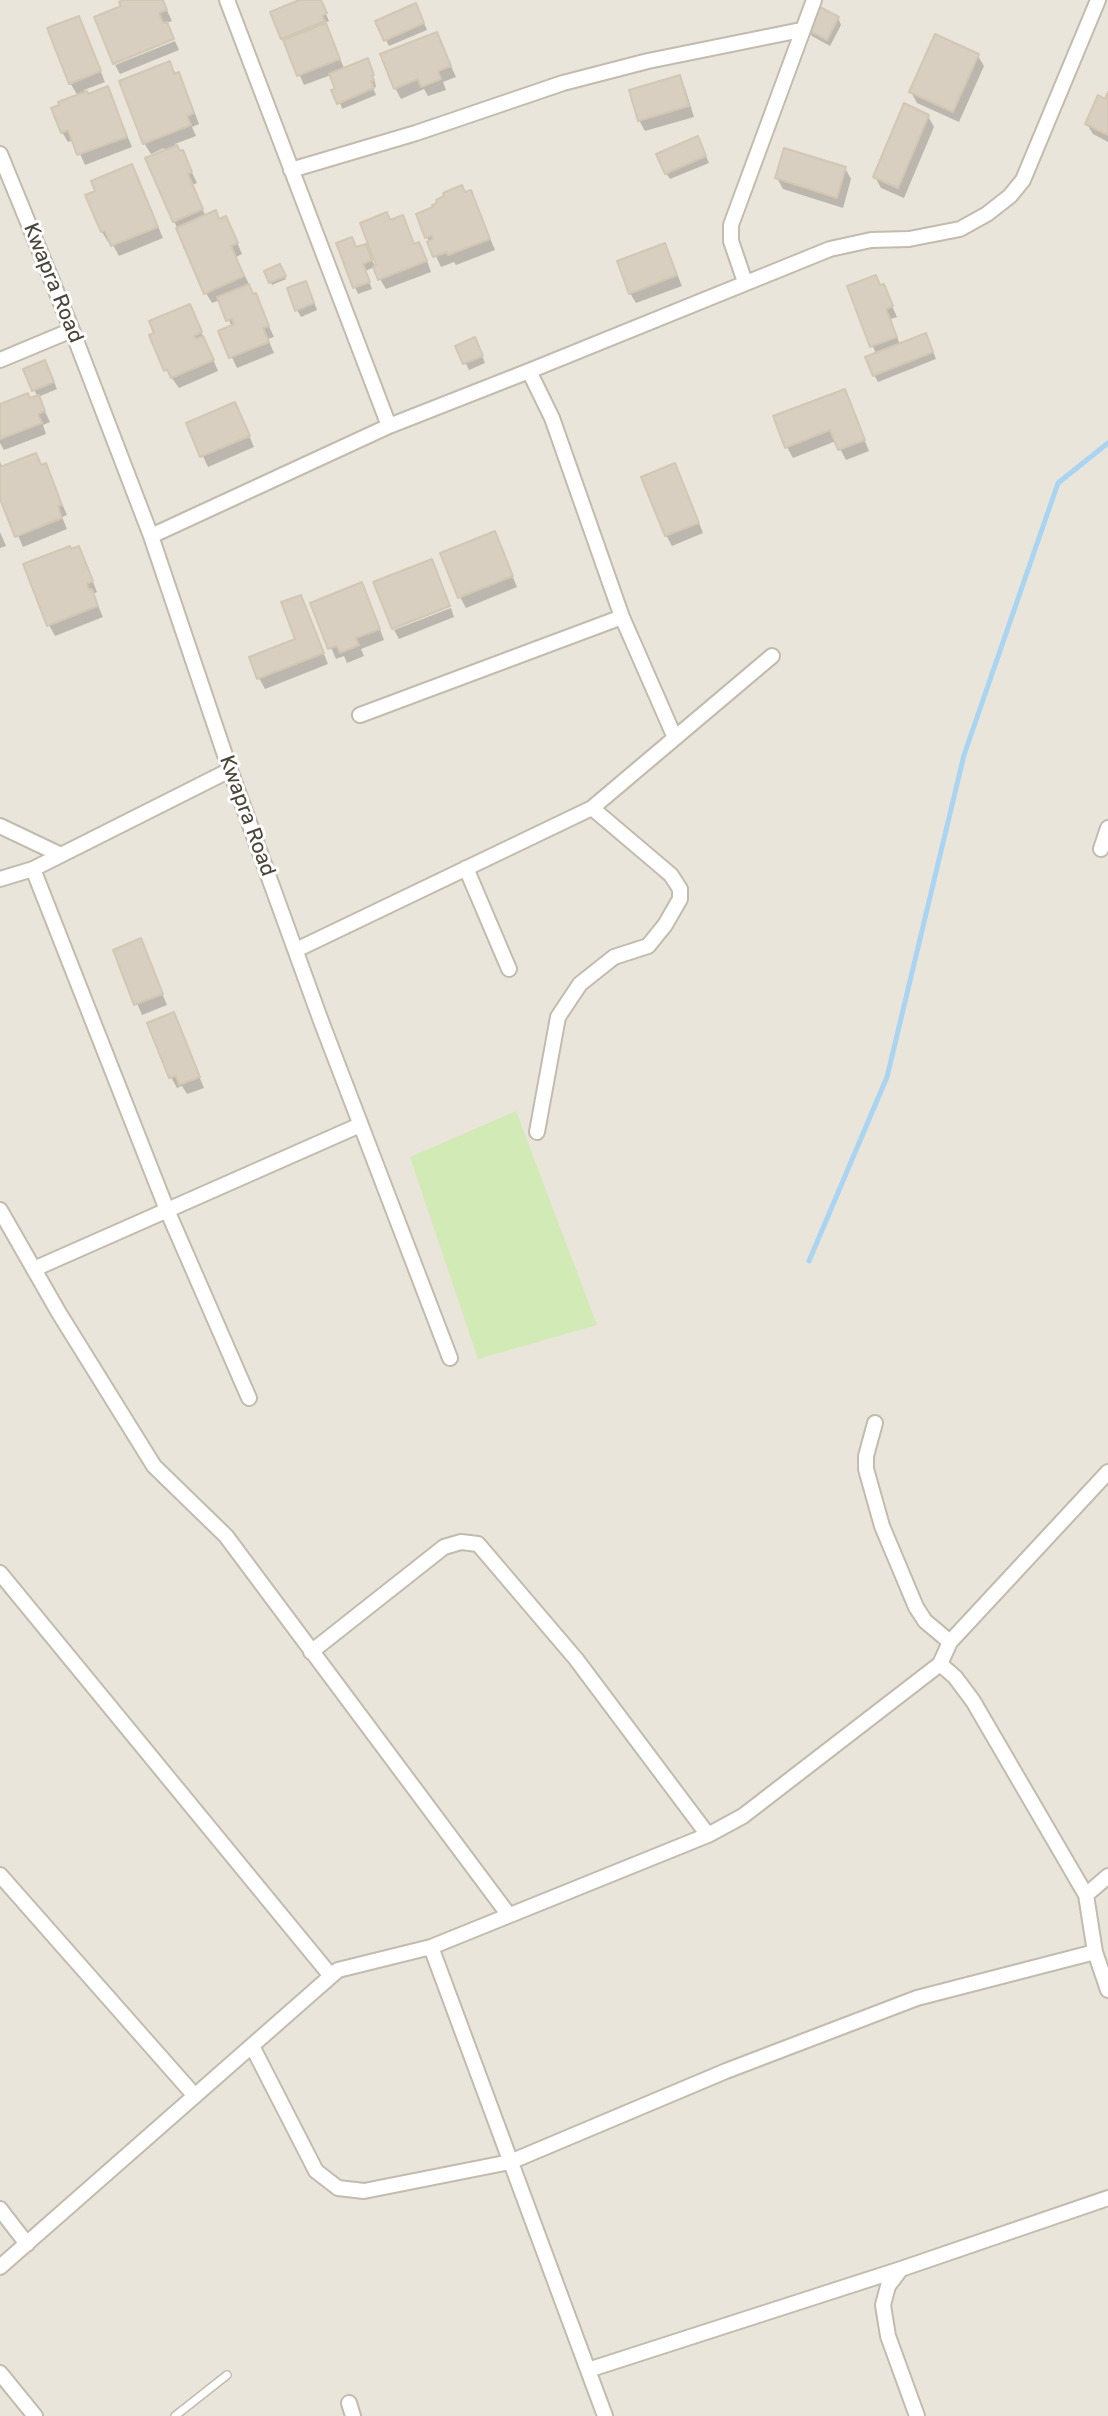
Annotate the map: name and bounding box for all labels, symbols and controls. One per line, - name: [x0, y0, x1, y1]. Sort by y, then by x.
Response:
- street label: Kwapra Road: [18, 220, 88, 346]
- street label: Kwapra Road: [213, 752, 281, 880]

